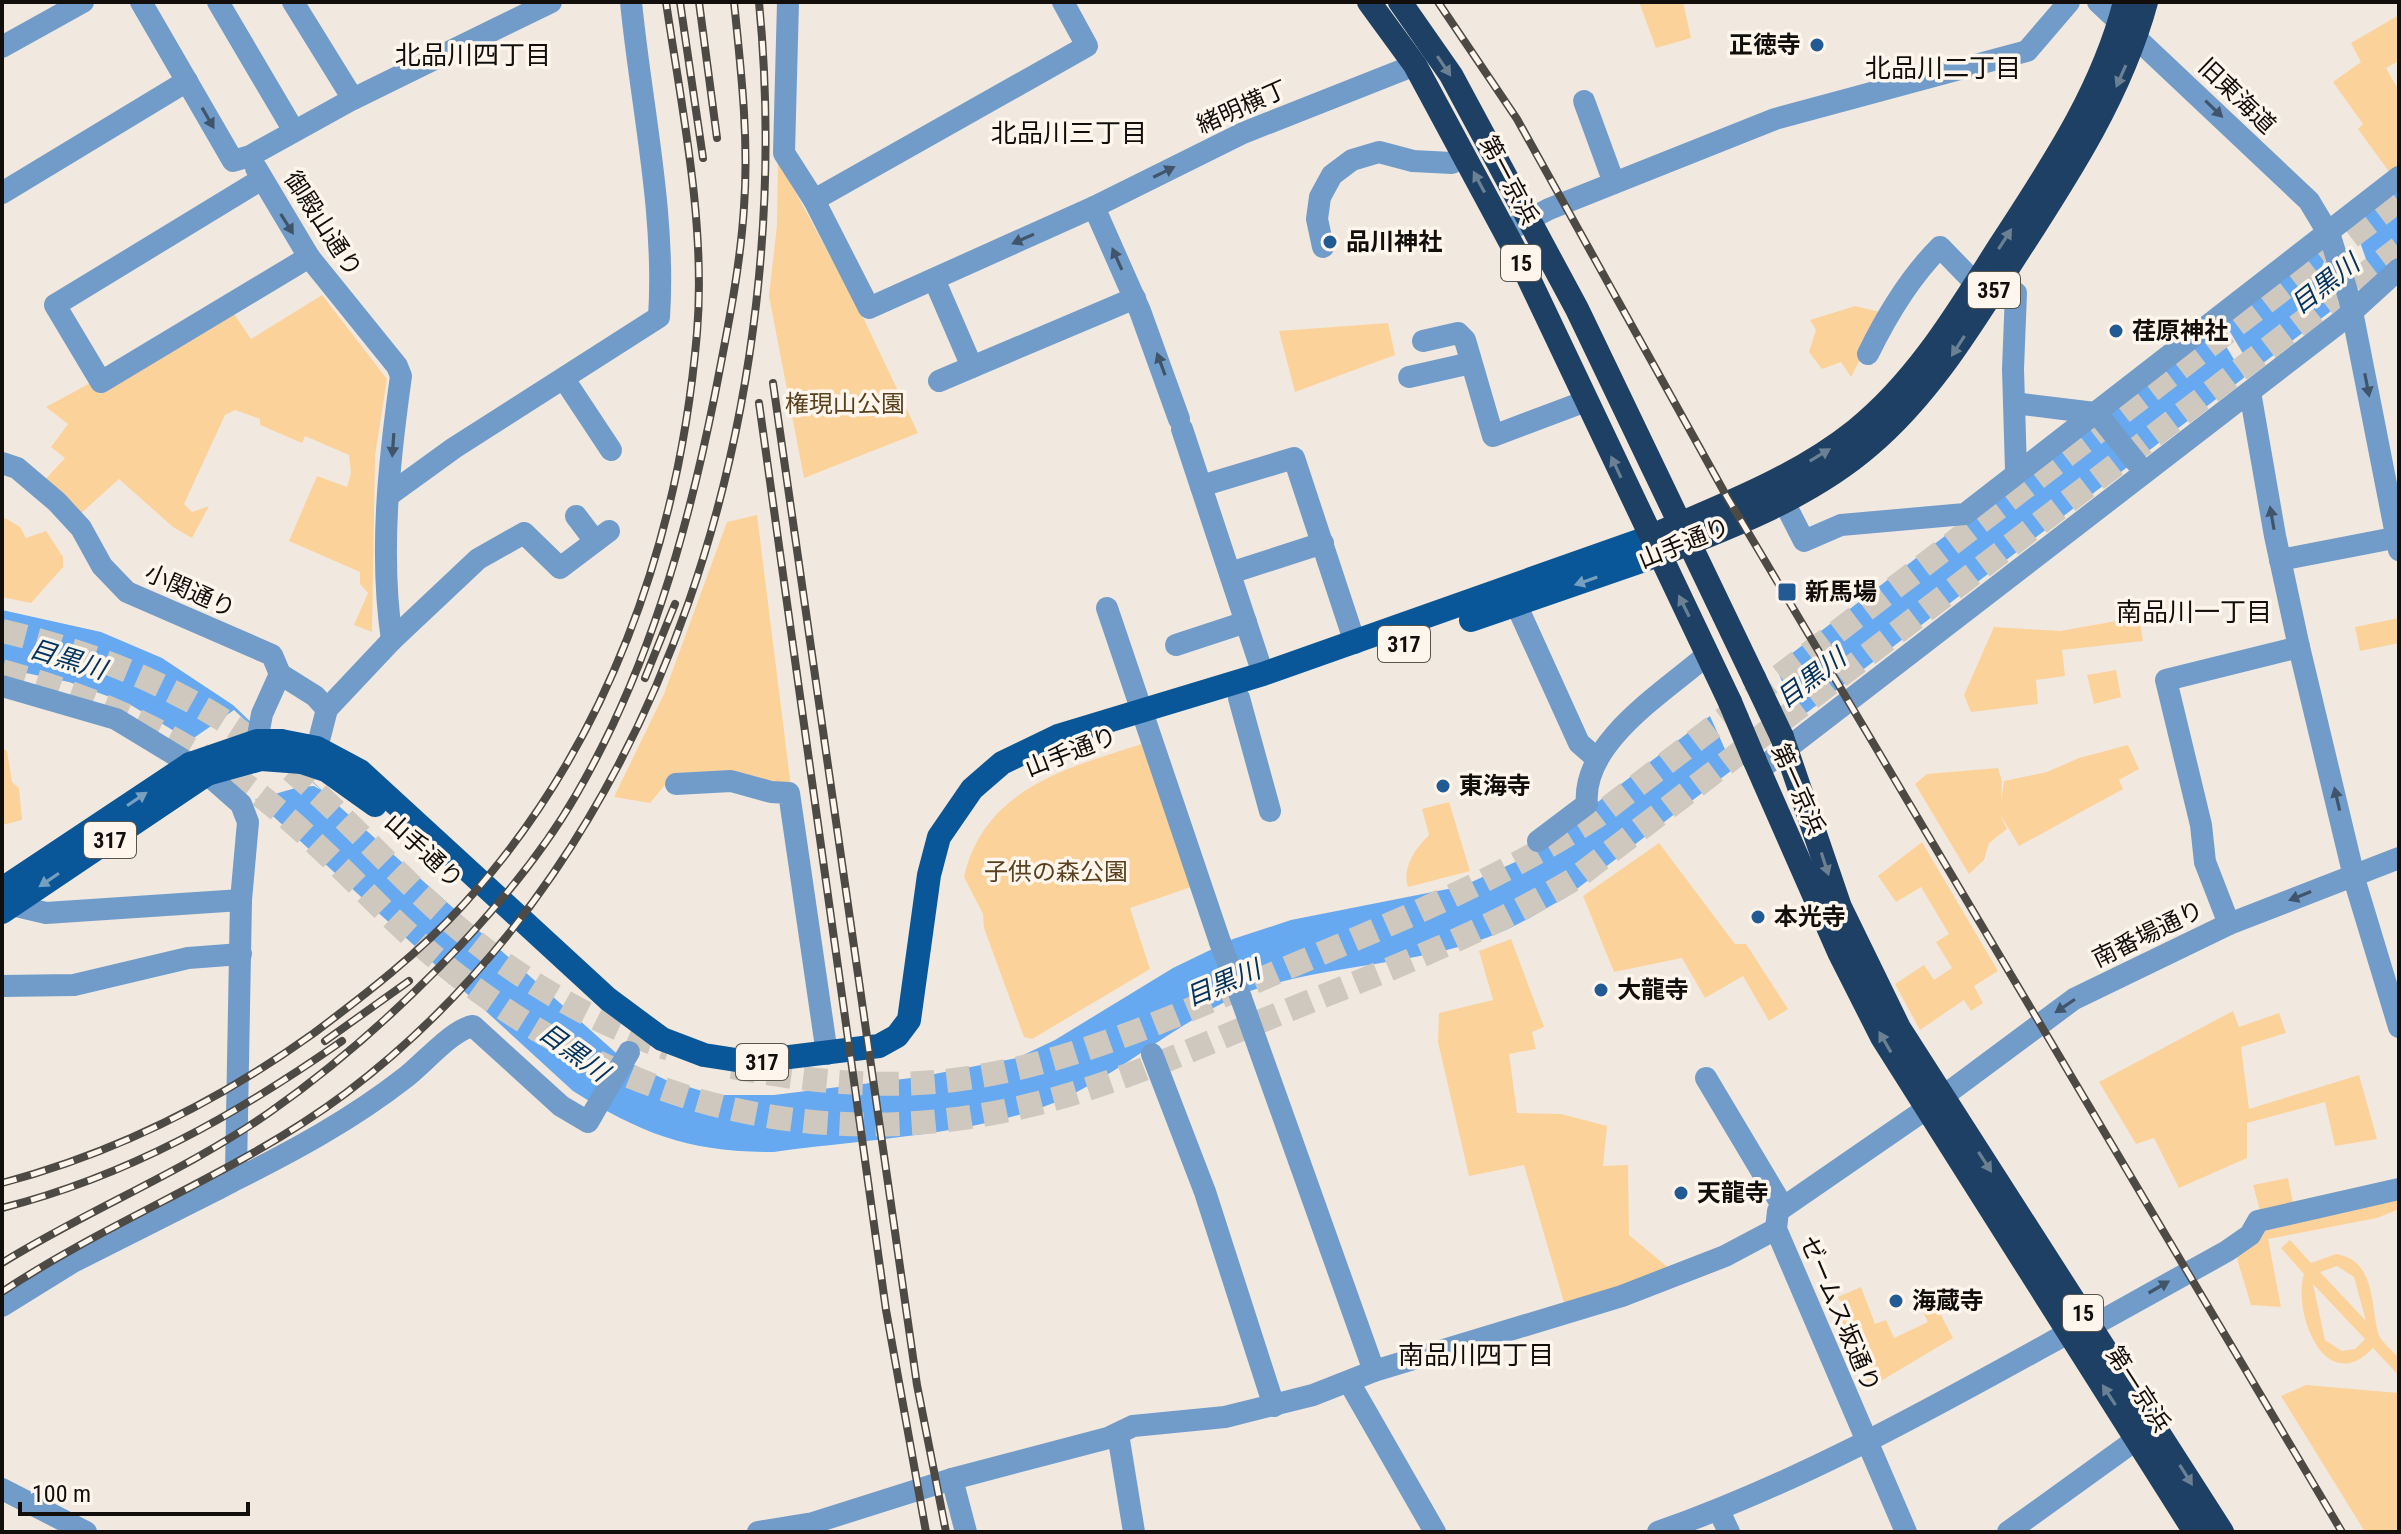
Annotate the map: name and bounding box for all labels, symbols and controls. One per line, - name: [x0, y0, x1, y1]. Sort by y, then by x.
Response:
- place label: 正徳寺: [1729, 31, 1801, 59]
- marker: 正徳寺: [1808, 36, 1826, 54]
- district label: 北品川四丁目: [395, 40, 551, 70]
- district label: 北品川二丁目: [1865, 53, 2021, 83]
- street label: 旧東海道: [2193, 53, 2281, 139]
- one-way arrow: [1437, 55, 1452, 76]
- one-way arrow: [2114, 64, 2127, 87]
- street label: 緒明横丁: [1192, 75, 1292, 139]
- one-way arrow: [2204, 100, 2223, 118]
- one-way arrow: [201, 107, 215, 129]
- district label: 北品川三丁目: [991, 118, 1147, 148]
- street label: 第一京浜: [1474, 131, 1544, 229]
- one-way arrow: [1153, 165, 1176, 179]
- street label: 御殿山通り: [279, 166, 367, 282]
- one-way arrow: [1472, 171, 1485, 194]
- one-way arrow: [280, 214, 295, 235]
- place label: 品川神社: [1346, 228, 1442, 256]
- one-way arrow: [1997, 228, 2012, 249]
- one-way arrow: [1011, 232, 1035, 245]
- marker: 品川神社: [1321, 233, 1339, 251]
- road number: 15: [1501, 245, 1541, 281]
- water label: 目黒川: [2285, 246, 2367, 320]
- one-way arrow: [1111, 247, 1124, 271]
- road number: 357: [1968, 272, 2020, 308]
- place label: 荏原神社: [2132, 317, 2228, 345]
- marker: 荏原神社: [2107, 322, 2125, 340]
- one-way arrow: [1952, 335, 1966, 357]
- one-way arrow: [1154, 352, 1167, 376]
- one-way arrow: [2361, 372, 2374, 397]
- park label: 権現山公園: [785, 390, 905, 418]
- one-way arrow: [386, 433, 399, 458]
- one-way arrow: [1809, 448, 1831, 462]
- one-way arrow: [1610, 455, 1623, 478]
- one-way arrow: [2265, 505, 2277, 530]
- street label: 山手通り: [1634, 512, 1734, 574]
- street label: 小関通り: [140, 559, 240, 623]
- one-way arrow: [1573, 575, 1597, 587]
- place label: 新馬場: [1805, 578, 1877, 606]
- marker: 新馬場: [1776, 581, 1798, 603]
- one-way arrow: [1678, 595, 1691, 618]
- district label: 南品川一丁目: [2116, 597, 2272, 627]
- road number: 317: [1378, 626, 1430, 662]
- water label: 目黒川: [26, 633, 113, 686]
- water label: 目黒川: [1771, 641, 1854, 713]
- street label: 山手通り: [1021, 722, 1121, 782]
- street label: 第一京浜: [1766, 739, 1830, 839]
- place label: 東海寺: [1459, 772, 1531, 800]
- marker: 東海寺: [1434, 777, 1452, 795]
- one-way arrow: [2330, 786, 2343, 811]
- one-way arrow: [126, 792, 147, 807]
- street label: 山手通り: [379, 808, 469, 894]
- road number: 317: [84, 822, 136, 858]
- one-way arrow: [1820, 852, 1832, 876]
- park label: 子供の森公園: [984, 858, 1128, 886]
- one-way arrow: [39, 872, 60, 887]
- one-way arrow: [2288, 890, 2312, 903]
- street label: 南番場通り: [2088, 895, 2208, 973]
- place label: 本光寺: [1774, 903, 1846, 931]
- marker: 本光寺: [1749, 908, 1767, 926]
- water label: 目黒川: [1181, 953, 1268, 1012]
- place label: 大龍寺: [1617, 976, 1689, 1004]
- marker: 大龍寺: [1592, 981, 1610, 999]
- one-way arrow: [2054, 998, 2075, 1013]
- water label: 目黒川: [534, 1017, 617, 1089]
- one-way arrow: [1879, 1031, 1893, 1053]
- road number: 317: [736, 1044, 788, 1080]
- one-way arrow: [1977, 1151, 1992, 1173]
- place label: 天龍寺: [1697, 1179, 1769, 1207]
- marker: 天龍寺: [1672, 1184, 1690, 1202]
- street label: ゼームス坂通り: [1794, 1232, 1886, 1396]
- one-way arrow: [2148, 1280, 2170, 1294]
- place label: 海蔵寺: [1912, 1287, 1984, 1315]
- marker: 海蔵寺: [1887, 1292, 1905, 1310]
- road number: 15: [2063, 1295, 2103, 1331]
- district label: 南品川四丁目: [1398, 1340, 1554, 1370]
- street label: 第一京浜: [2100, 1341, 2176, 1437]
- one-way arrow: [2102, 1384, 2116, 1406]
- one-way arrow: [2178, 1464, 2192, 1486]
- scale bar: [20, 1466, 248, 1516]
- text: 100 m: [32, 1480, 91, 1508]

